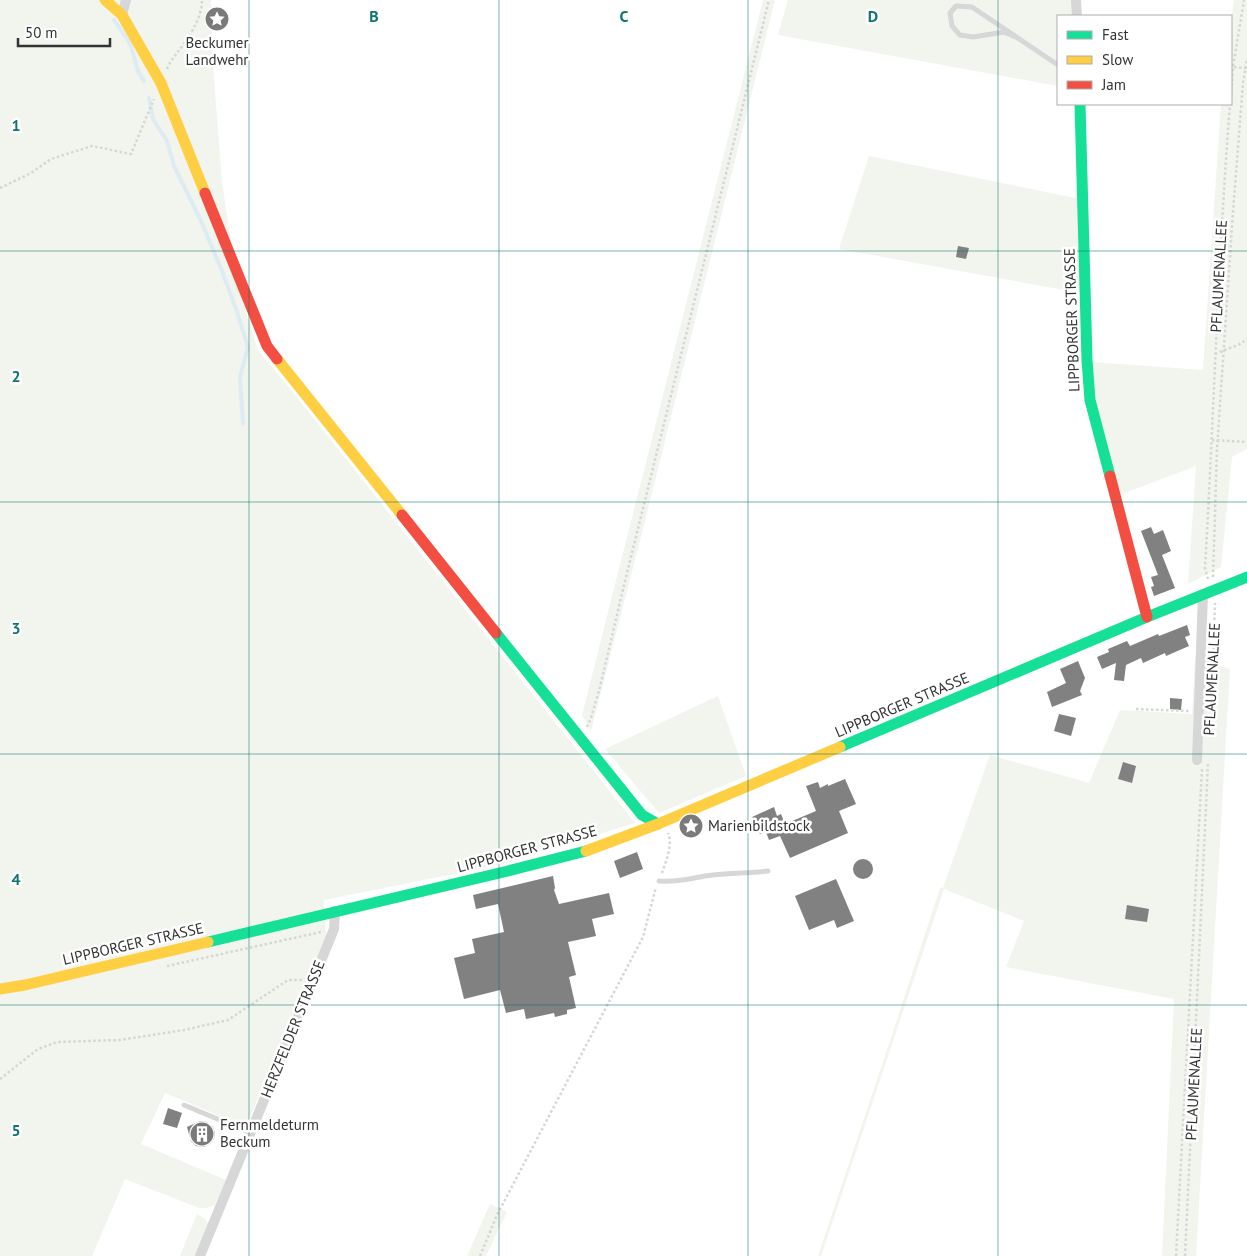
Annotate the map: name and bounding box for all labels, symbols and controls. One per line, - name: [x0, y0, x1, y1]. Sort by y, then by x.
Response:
- place icon: Beckumer Landwehr: [204, 6, 230, 32]
- text: B: [369, 6, 379, 26]
- text: C: [620, 6, 629, 26]
- text: D: [868, 6, 878, 26]
- scale bar: [18, 15, 110, 47]
- legend: [1057, 15, 1232, 105]
- text: 50 m: [25, 23, 58, 42]
- text: Fast: [1102, 25, 1129, 44]
- place label: Beckumer Landwehr: [185, 33, 249, 69]
- text: Slow: [1102, 50, 1133, 69]
- text: Jam: [1101, 75, 1126, 94]
- text: 1: [11, 115, 21, 135]
- street label: PFLAUMENALLEE: [1206, 219, 1231, 333]
- street label: LIPPBORGER STRASSE: [1059, 248, 1084, 392]
- text: 2: [11, 366, 21, 386]
- text: 3: [11, 618, 21, 638]
- street label: PFLAUMENALLEE: [1199, 622, 1224, 736]
- street label: LIPPBORGER STRASSE: [832, 668, 972, 741]
- place icon: Marienbildstock: [678, 813, 704, 839]
- place label: Marienbildstock: [708, 816, 811, 835]
- street label: LIPPBORGER STRASSE: [455, 821, 599, 876]
- text: 4: [11, 869, 21, 889]
- street label: LIPPBORGER STRASSE: [61, 918, 205, 969]
- street label: HERZFELDER STRASSE: [256, 957, 329, 1100]
- street label: PFLAUMENALLEE: [1181, 1027, 1206, 1141]
- place label: Fernmeldeturm Beckum: [220, 1115, 319, 1151]
- text: 5: [11, 1120, 21, 1140]
- building icon: Fernmeldeturm Beckum: [189, 1121, 215, 1147]

